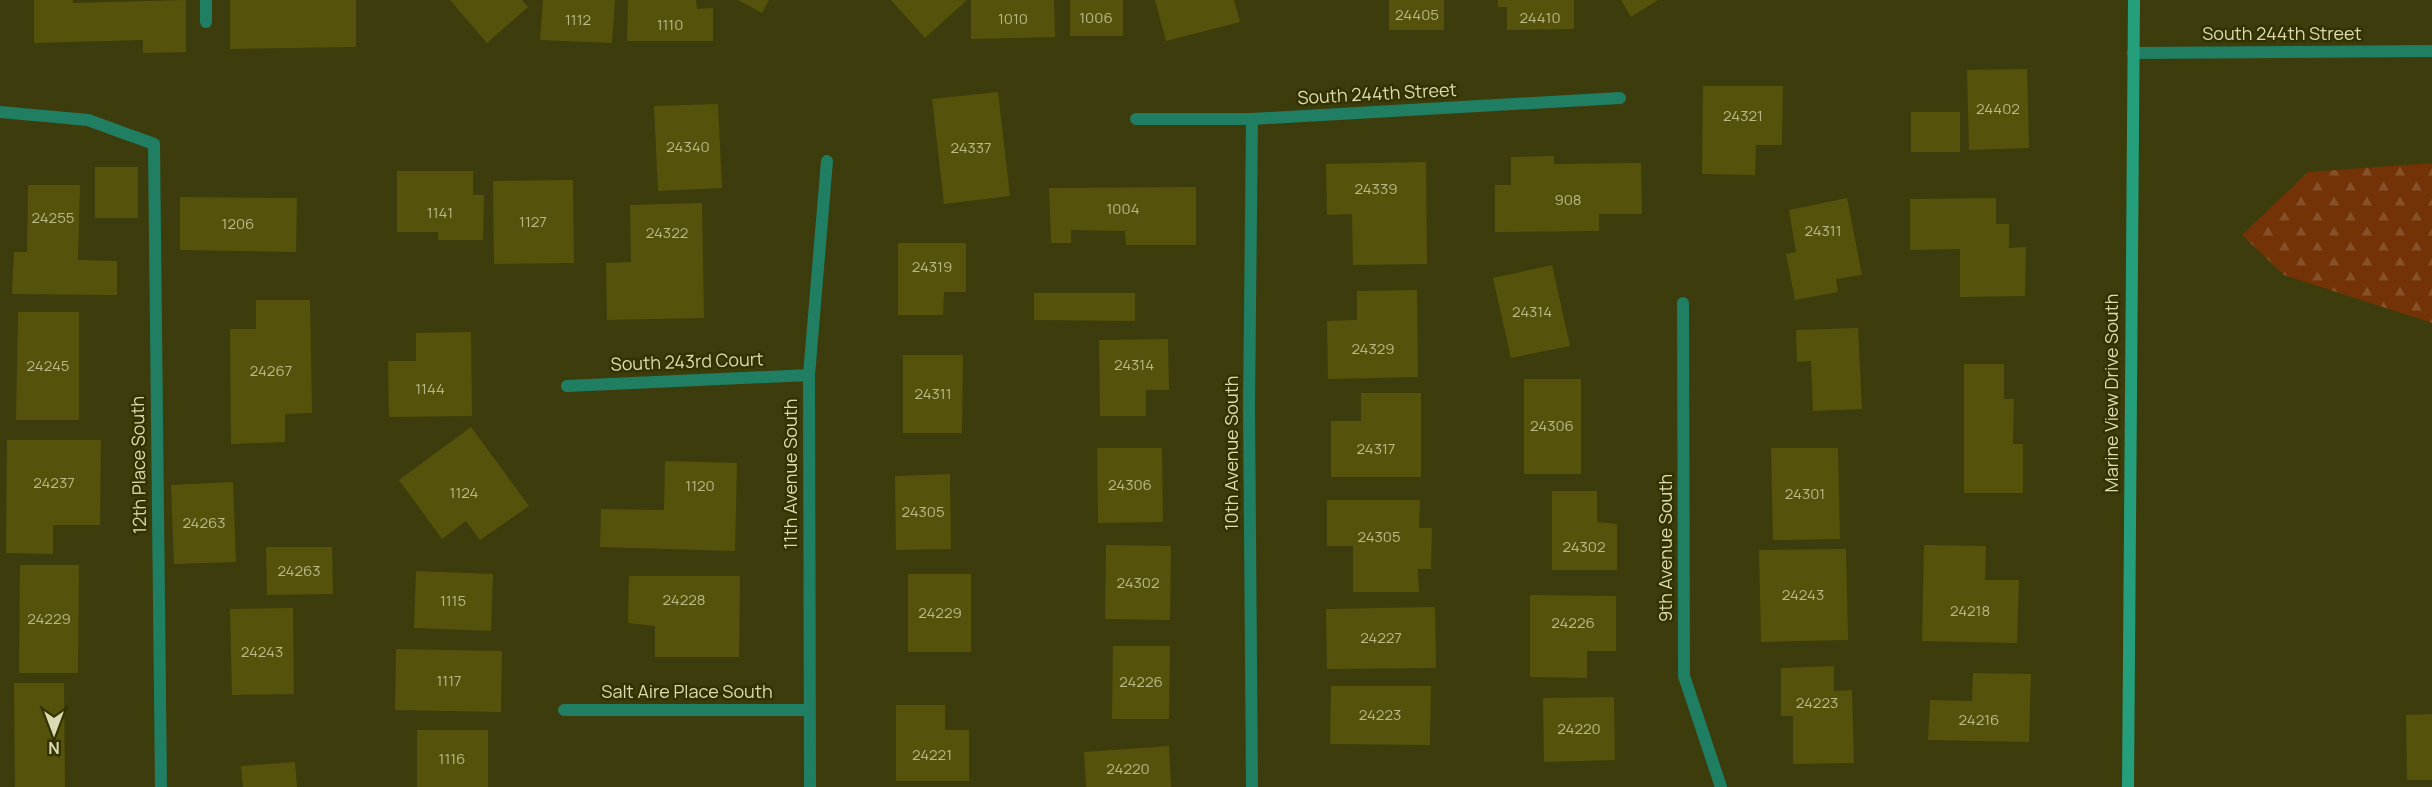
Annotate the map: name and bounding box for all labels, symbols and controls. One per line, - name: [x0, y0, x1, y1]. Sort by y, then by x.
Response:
- house number: 24405: [1395, 4, 1439, 25]
- house number: 1006: [1079, 7, 1113, 28]
- house number: 24410: [1519, 7, 1561, 28]
- house number: 1010: [998, 8, 1028, 29]
- house number: 1112: [565, 9, 591, 30]
- house number: 1110: [657, 14, 683, 35]
- street label: South 244th Street: [2202, 21, 2362, 45]
- street label: South 244th Street: [1297, 77, 1457, 109]
- house number: 24402: [1976, 98, 2020, 119]
- house number: 24321: [1723, 105, 1763, 126]
- house number: 24340: [666, 136, 710, 157]
- house number: 24337: [950, 137, 992, 158]
- house number: 24339: [1355, 178, 1398, 199]
- house number: 908: [1554, 189, 1582, 210]
- house number: 1004: [1107, 198, 1140, 219]
- house number: 1141: [427, 202, 453, 223]
- house number: 24255: [32, 207, 74, 228]
- house number: 1127: [519, 211, 547, 232]
- house number: 1206: [222, 213, 254, 234]
- house number: 24311: [1804, 220, 1842, 241]
- house number: 24322: [646, 222, 688, 243]
- house number: 24319: [912, 256, 952, 277]
- street label: Marine View Drive South: [2099, 294, 2123, 492]
- house number: 24314: [1512, 301, 1552, 322]
- house number: 24329: [1351, 338, 1395, 359]
- street label: South 243rd Court: [610, 346, 764, 376]
- house number: 24314: [1114, 354, 1154, 375]
- house number: 24245: [27, 355, 69, 376]
- house number: 24267: [250, 360, 292, 381]
- street label: 10th Avenue South: [1219, 375, 1243, 531]
- house number: 1144: [415, 378, 445, 399]
- house number: 24311: [914, 383, 952, 404]
- street label: 12th Place South: [125, 396, 151, 534]
- street label: 11th Avenue South: [778, 398, 802, 550]
- house number: 24306: [1530, 415, 1574, 436]
- house number: 24317: [1357, 438, 1395, 459]
- house number: 24237: [33, 472, 75, 493]
- house number: 24306: [1108, 474, 1152, 495]
- street label: 9th Avenue South: [1653, 474, 1677, 622]
- house number: 1120: [685, 475, 715, 496]
- house number: 1124: [450, 482, 479, 503]
- house number: 24301: [1785, 483, 1825, 504]
- house number: 24305: [901, 501, 945, 522]
- house number: 24263: [182, 512, 226, 533]
- house number: 24305: [1357, 526, 1401, 547]
- house number: 24302: [1562, 536, 1606, 557]
- house number: 24263: [277, 560, 321, 581]
- house number: 24302: [1116, 572, 1160, 593]
- house number: 24243: [1782, 584, 1824, 605]
- house number: 24228: [663, 589, 705, 610]
- house number: 1115: [440, 590, 466, 611]
- house number: 24218: [1950, 600, 1990, 621]
- house number: 24229: [918, 602, 962, 623]
- house number: 24229: [27, 608, 71, 629]
- house number: 24226: [1551, 612, 1595, 633]
- house number: 24227: [1360, 627, 1402, 648]
- house number: 24243: [241, 641, 283, 662]
- house number: 1117: [436, 670, 462, 691]
- house number: 24226: [1119, 671, 1163, 692]
- street label: Salt Aire Place South: [601, 679, 773, 703]
- house number: 24223: [1796, 692, 1838, 713]
- north arrow: [24, 703, 84, 763]
- house number: 24223: [1359, 704, 1401, 725]
- house number: 24216: [1959, 709, 1999, 730]
- house number: 24220: [1557, 718, 1601, 739]
- text: N: [48, 737, 60, 759]
- house number: 24221: [912, 744, 952, 765]
- house number: 1116: [439, 748, 465, 769]
- house number: 24220: [1106, 758, 1150, 779]

